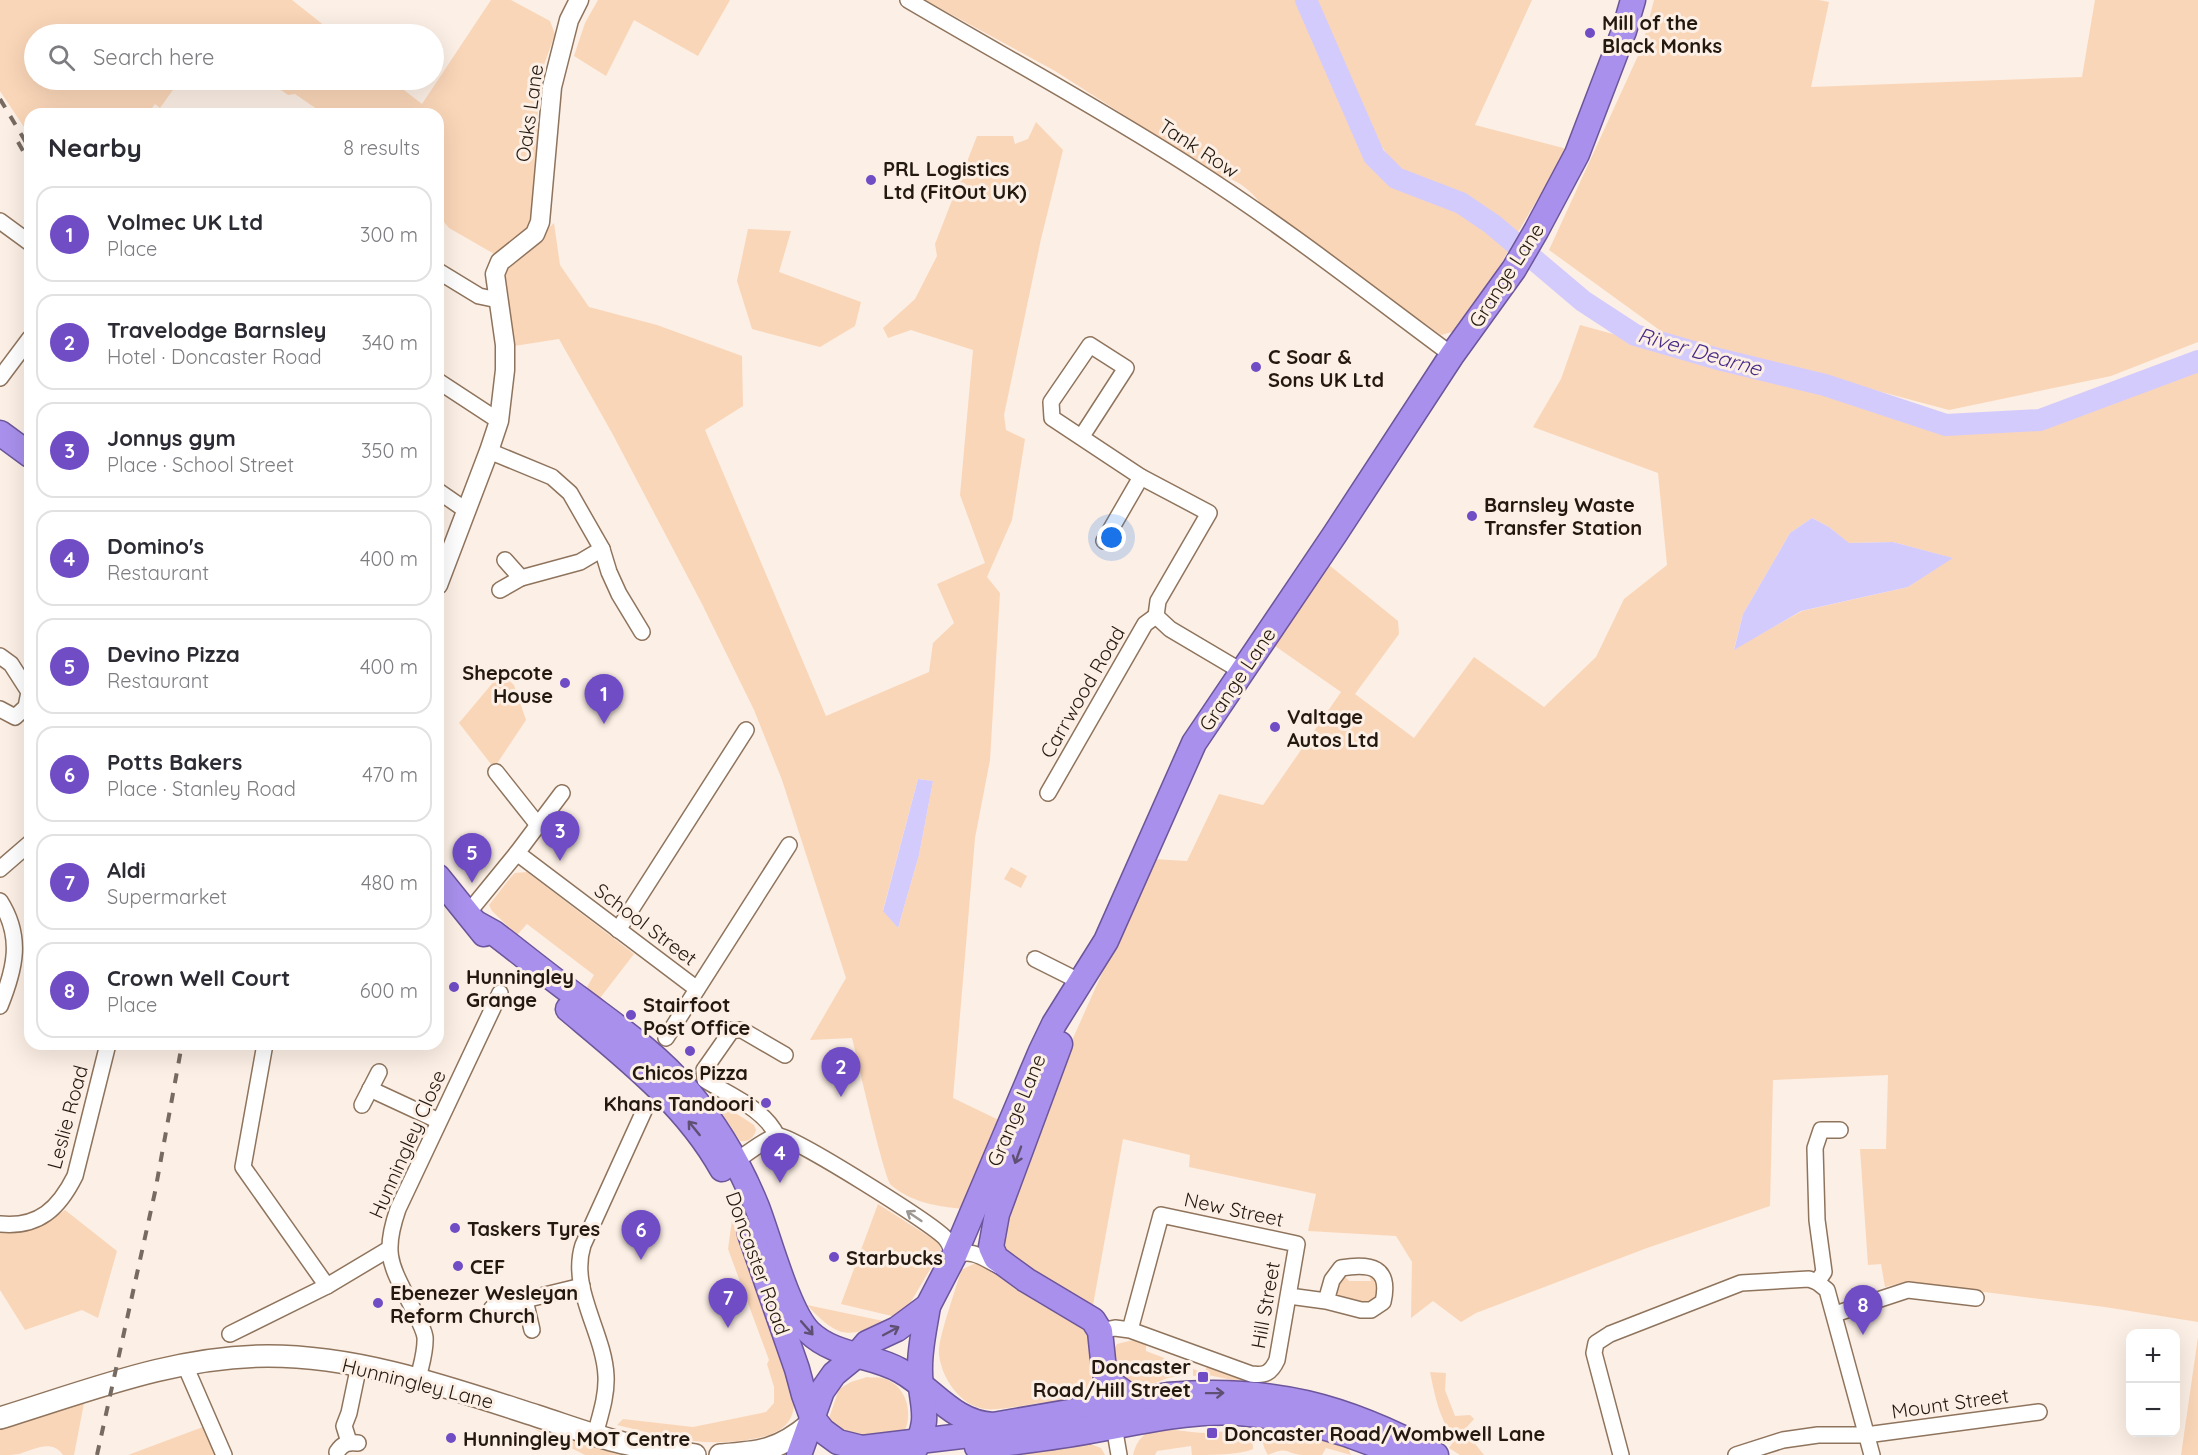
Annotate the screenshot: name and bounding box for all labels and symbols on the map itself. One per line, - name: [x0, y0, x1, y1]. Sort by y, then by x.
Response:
- place label: Mill of the Black Monks: [1602, 10, 1722, 58]
- marker: Mill of the Black Monks: [1583, 26, 1597, 40]
- street label: Oaks Lane: [510, 62, 548, 164]
- street label: Tank Row: [1154, 113, 1244, 183]
- place label: PRL Logistics Ltd (FitOut UK): [883, 156, 1027, 204]
- marker: PRL Logistics Ltd (FitOut UK): [864, 173, 878, 187]
- street label: Grange Lane: [1463, 218, 1549, 332]
- water label: River Dearne: [1635, 321, 1766, 381]
- place label: C Soar & Sons UK Ltd: [1268, 344, 1384, 392]
- marker: C Soar & Sons UK Ltd: [1249, 360, 1263, 374]
- place label: Barnsley Waste Transfer Station: [1484, 492, 1642, 540]
- marker: Barnsley Waste Transfer Station: [1465, 509, 1479, 523]
- your location: [1097, 523, 1126, 552]
- street label: Carrwood Road: [1034, 622, 1130, 762]
- street label: Grange Lane: [1193, 622, 1281, 736]
- place label: Shepcote House: [462, 660, 553, 708]
- pin: 1: [584, 674, 624, 724]
- marker: Shepcote House: [558, 676, 572, 690]
- place label: Valtage Autos Ltd: [1287, 704, 1379, 752]
- marker: Valtage Autos Ltd: [1268, 720, 1282, 734]
- pin: 3: [540, 812, 580, 861]
- pin: 5: [452, 834, 492, 883]
- street label: School Street: [590, 877, 702, 971]
- place label: Hunningley Grange: [466, 964, 574, 1012]
- marker: Hunningley Grange: [447, 980, 461, 994]
- place label: Stairfoot Post Office: [643, 992, 750, 1040]
- marker: Stairfoot Post Office: [624, 1008, 638, 1022]
- marker: Chicos Pizza: [683, 1044, 697, 1058]
- pin: 2: [822, 1048, 860, 1097]
- street label: Grange Lane: [981, 1050, 1051, 1170]
- place label: Chicos Pizza: [632, 1060, 748, 1085]
- street label: Leslie Road: [41, 1062, 93, 1172]
- street label: Hunningley Close: [363, 1066, 451, 1222]
- place label: Khans Tandoori: [604, 1091, 754, 1116]
- marker: Khans Tandoori: [759, 1096, 773, 1110]
- one-way arrow: [687, 1121, 700, 1137]
- pin: 4: [760, 1134, 800, 1183]
- one-way arrow: [1011, 1145, 1022, 1164]
- street label: New Street: [1182, 1186, 1286, 1232]
- street label: Doncaster Road: [720, 1188, 796, 1338]
- pin: 6: [622, 1210, 660, 1260]
- one-way arrow: [906, 1210, 923, 1222]
- place label: Taskers Tyres: [467, 1216, 600, 1241]
- marker: Taskers Tyres: [448, 1221, 462, 1235]
- place label: Starbucks: [846, 1245, 943, 1270]
- marker: Starbucks: [827, 1250, 841, 1264]
- place label: CEF: [470, 1254, 505, 1279]
- marker: CEF: [451, 1259, 465, 1273]
- street label: Hill Street: [1245, 1259, 1285, 1351]
- pin: 7: [708, 1278, 748, 1328]
- place label: Ebenezer Wesleyan Reform Church: [390, 1280, 578, 1328]
- pin: 8: [1844, 1286, 1882, 1335]
- marker: Ebenezer Wesleyan Reform Church: [371, 1296, 385, 1310]
- one-way arrow: [800, 1321, 814, 1336]
- one-way arrow: [882, 1325, 900, 1336]
- street label: Hunningley Lane: [340, 1352, 496, 1414]
- place label: Doncaster Road/Hill Street: [1033, 1354, 1191, 1402]
- marker: Doncaster Road/Hill Street: [1196, 1370, 1210, 1384]
- street label: Mount Street: [1890, 1382, 2011, 1424]
- one-way arrow: [1205, 1387, 1225, 1399]
- place label: Doncaster Road/Wombwell Lane: [1224, 1421, 1545, 1446]
- place label: Hunningley MOT Centre: [463, 1426, 690, 1451]
- marker: Doncaster Road/Wombwell Lane: [1205, 1426, 1219, 1440]
- marker: Hunningley MOT Centre: [444, 1431, 458, 1445]

